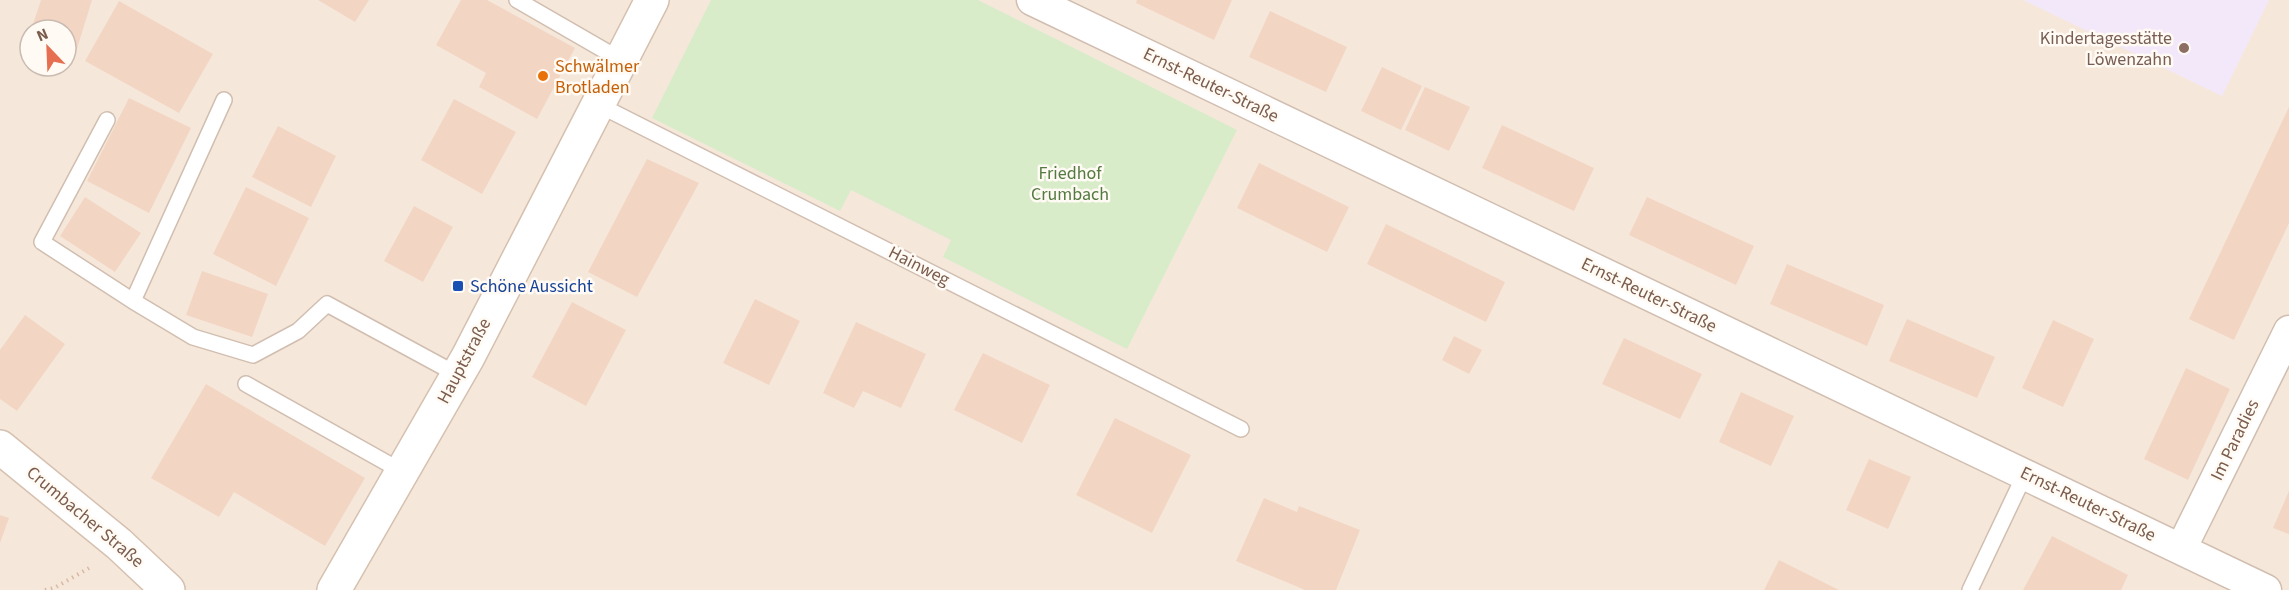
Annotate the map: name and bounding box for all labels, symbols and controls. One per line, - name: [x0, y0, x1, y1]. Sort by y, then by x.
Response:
- north arrow: [18, 18, 78, 78]
- text: N: [33, 23, 52, 47]
- place label: Kindertagesstätte Löwenzahn: [2040, 26, 2172, 72]
- street label: Ernst-Reuter-Straße: [1139, 41, 1283, 129]
- marker: Kindertagesstätte Löwenzahn: [2177, 41, 2191, 55]
- place label: Schwälmer Brotladen: [555, 54, 640, 100]
- marker: Schwälmer Brotladen: [536, 69, 550, 83]
- park label: Friedhof Crumbach: [1031, 161, 1109, 207]
- street label: Hainweg: [884, 240, 954, 292]
- street label: Ernst-Reuter-Straße: [1577, 251, 1721, 339]
- place label: Schöne Aussicht: [470, 274, 593, 299]
- marker: Schöne Aussicht: [451, 279, 465, 293]
- street label: Hauptstraße: [431, 314, 497, 408]
- street label: Im Paradies: [2205, 395, 2265, 485]
- street label: Crumbacher Straße: [21, 460, 149, 574]
- street label: Ernst-Reuter-Straße: [2016, 460, 2160, 548]

